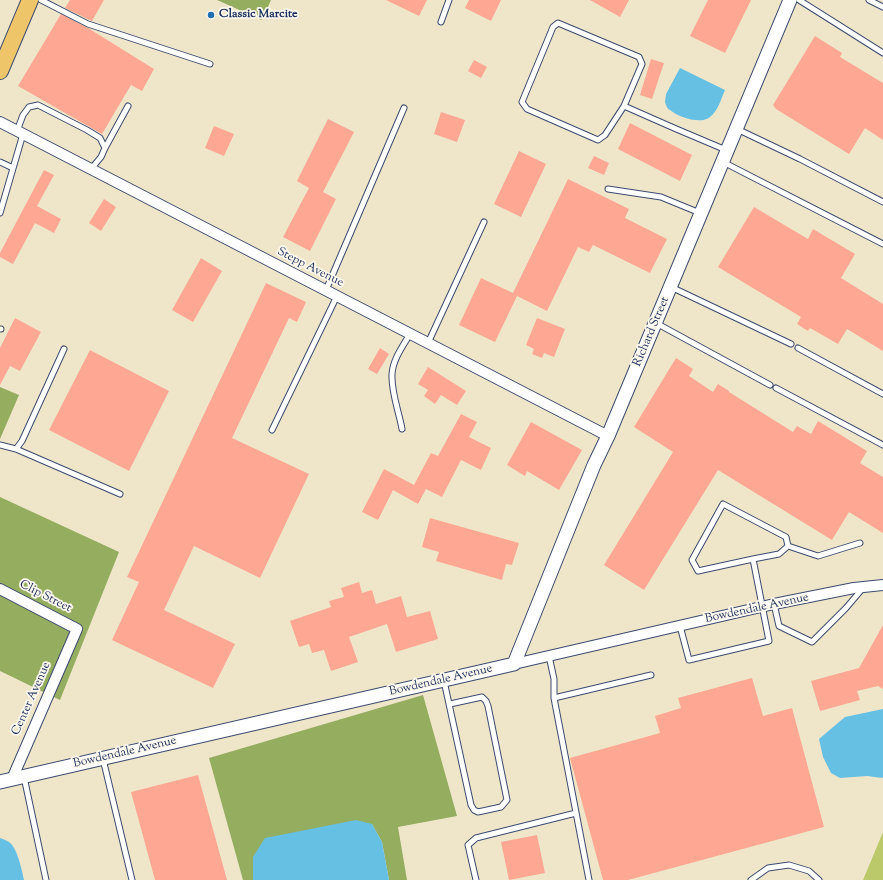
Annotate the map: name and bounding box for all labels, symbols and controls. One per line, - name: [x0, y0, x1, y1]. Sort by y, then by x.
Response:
- place label: Classic Marcite: [219, 8, 298, 22]
- marker: Classic Marcite: [206, 10, 216, 20]
- street label: Stepp Avenue: [274, 245, 346, 291]
- street label: Richard Street: [631, 295, 673, 369]
- street label: Clip Street: [17, 578, 73, 616]
- street label: Bowdendale Avenue: [704, 591, 810, 627]
- street label: Center Avenue: [9, 660, 55, 738]
- street label: Bowdendale Avenue: [388, 662, 494, 700]
- street label: Bowdendale Avenue: [72, 734, 178, 772]

